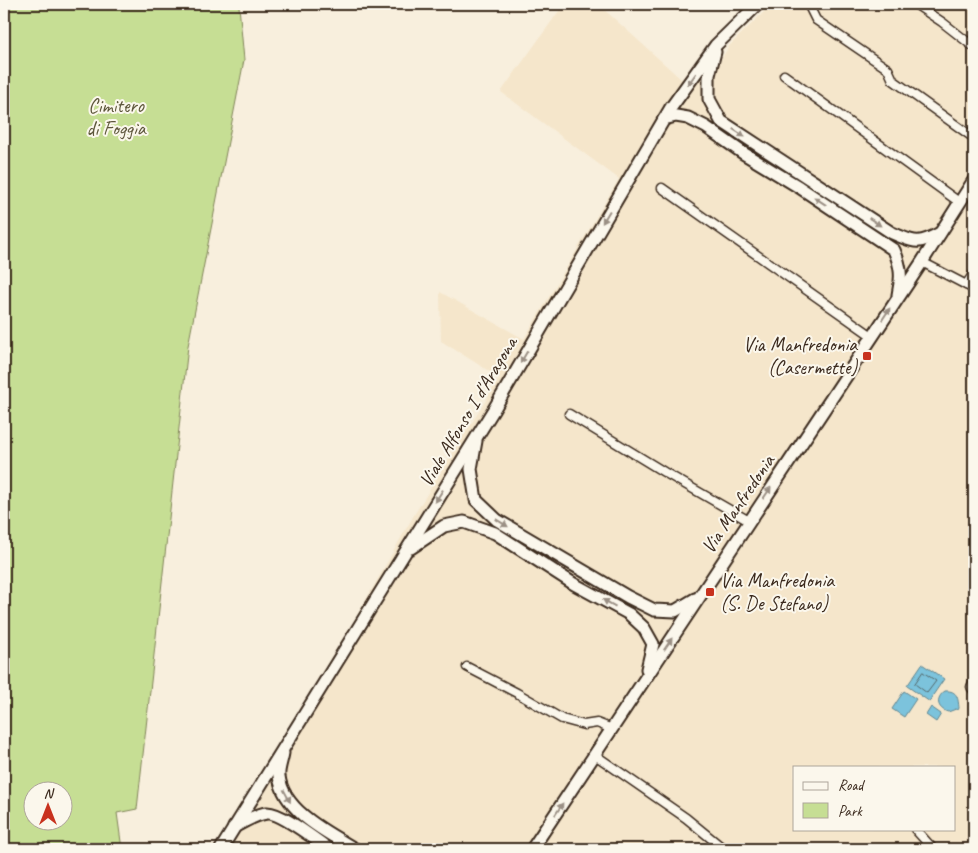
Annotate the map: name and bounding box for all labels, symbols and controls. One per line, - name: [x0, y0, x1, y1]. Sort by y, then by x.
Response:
- one-way arrow: [686, 72, 697, 85]
- park label: Cimitero di Foggia: [87, 93, 147, 141]
- one-way arrow: [732, 128, 745, 137]
- one-way arrow: [813, 196, 827, 206]
- one-way arrow: [602, 211, 611, 224]
- one-way arrow: [868, 217, 881, 227]
- one-way arrow: [881, 308, 891, 321]
- street label: Viale Alfonso I d'Aragona: [413, 331, 524, 491]
- place label: Via Manfredonia (Casermette): [743, 332, 858, 380]
- marker: Via Manfredonia (Casermette): [861, 350, 873, 362]
- one-way arrow: [519, 351, 528, 364]
- street label: Via Manfredonia: [696, 449, 781, 558]
- one-way arrow: [762, 487, 772, 500]
- one-way arrow: [435, 490, 444, 503]
- one-way arrow: [496, 518, 509, 527]
- place label: Via Manfredonia (S. De Stefano): [720, 568, 835, 616]
- marker: Via Manfredonia (S. De Stefano): [704, 586, 716, 598]
- one-way arrow: [603, 599, 616, 608]
- one-way arrow: [663, 637, 673, 650]
- legend: [793, 766, 956, 830]
- text: Road: [838, 776, 865, 795]
- north arrow: [22, 780, 72, 830]
- text: N: [44, 785, 55, 802]
- one-way arrow: [283, 788, 291, 803]
- one-way arrow: [554, 802, 564, 815]
- text: Park: [838, 802, 863, 821]

